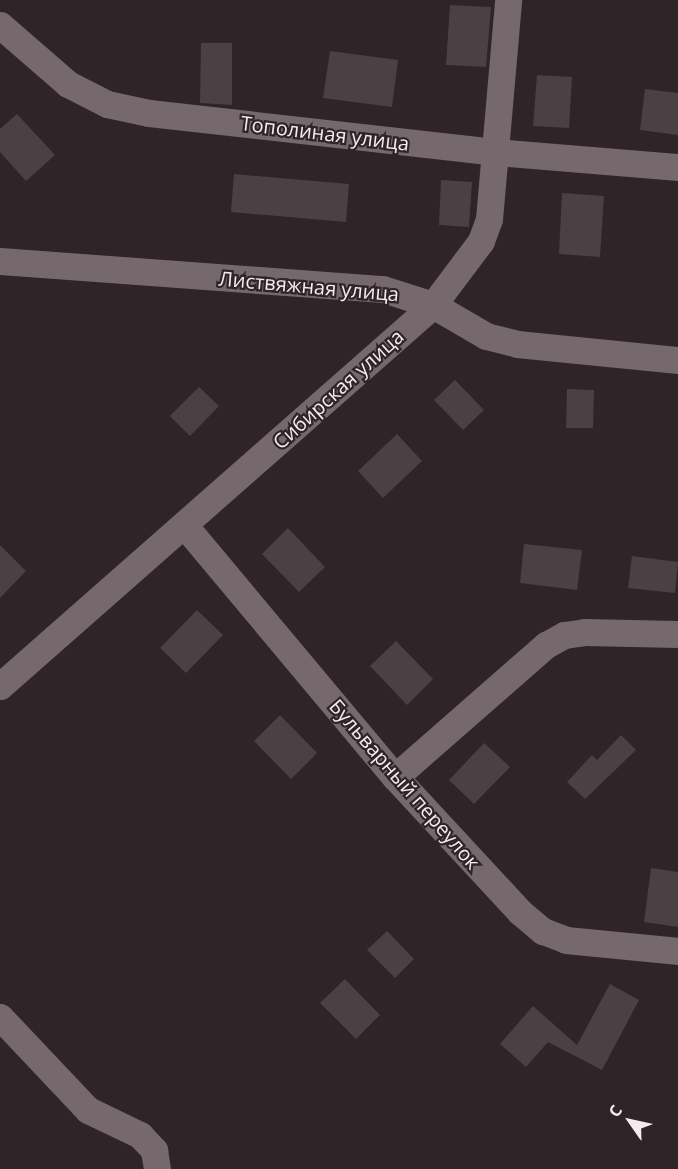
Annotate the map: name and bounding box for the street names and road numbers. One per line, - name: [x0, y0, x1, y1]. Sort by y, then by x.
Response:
- street label: Тополиная улица: [239, 111, 411, 155]
- street label: Листвяжная улица: [218, 266, 400, 306]
- street label: Сибирская улица: [268, 324, 408, 454]
- street label: Бульварный переулок: [325, 694, 485, 874]

